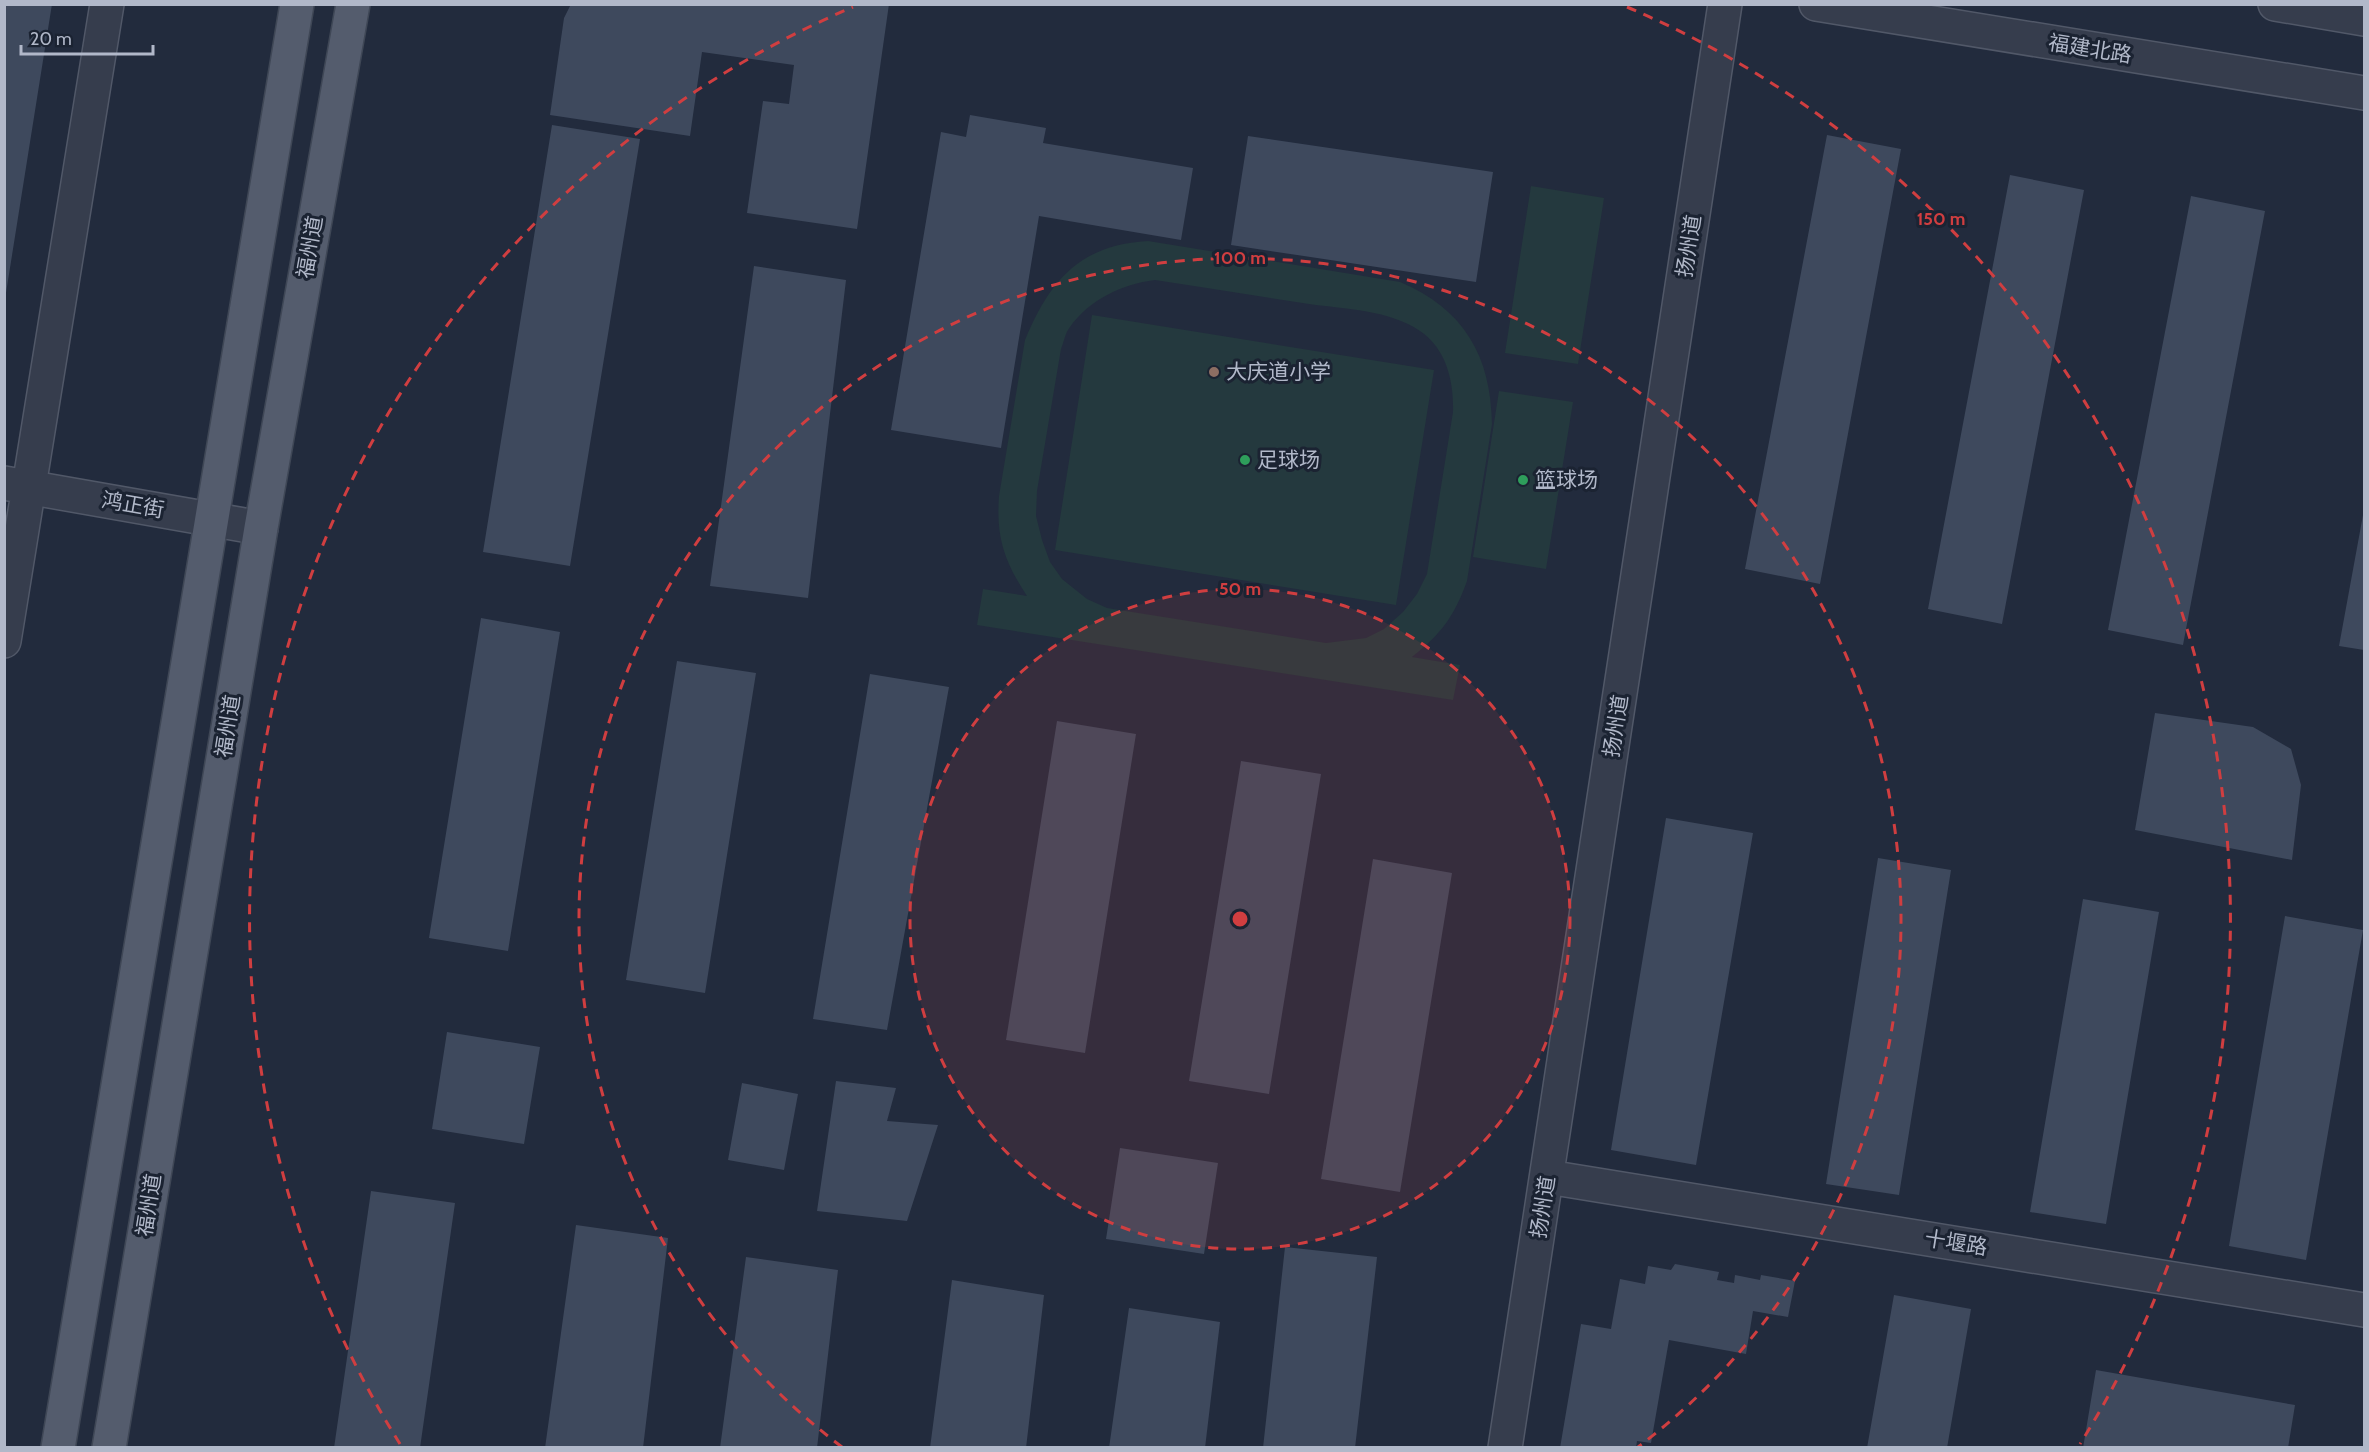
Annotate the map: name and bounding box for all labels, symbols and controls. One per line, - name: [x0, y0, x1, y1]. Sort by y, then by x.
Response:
- scale bar: [21, 18, 153, 56]
- text: 20 m: [30, 28, 72, 50]
- street label: 福建北路: [2047, 30, 2134, 67]
- text: 150 m: [1917, 208, 1965, 230]
- street label: 扬州道: [1671, 213, 1706, 279]
- street label: 福州道: [292, 214, 327, 280]
- text: 100 m: [1214, 247, 1266, 269]
- place label: 大庆道小学: [1226, 359, 1331, 384]
- marker: 大庆道小学: [1207, 365, 1221, 379]
- place label: 足球场: [1257, 447, 1320, 472]
- marker: 足球场: [1238, 453, 1252, 467]
- place label: 篮球场: [1535, 467, 1598, 492]
- marker: 篮球场: [1516, 473, 1530, 487]
- street label: 鸿正街: [100, 487, 166, 522]
- text: 50 m: [1219, 578, 1261, 600]
- street label: 福州道: [210, 693, 245, 759]
- street label: 扬州道: [1598, 693, 1633, 759]
- centre of rings: [1230, 909, 1250, 929]
- street label: 福州道: [131, 1172, 166, 1238]
- street label: 扬州道: [1525, 1174, 1560, 1240]
- street label: 十堰路: [1923, 1225, 1989, 1260]

